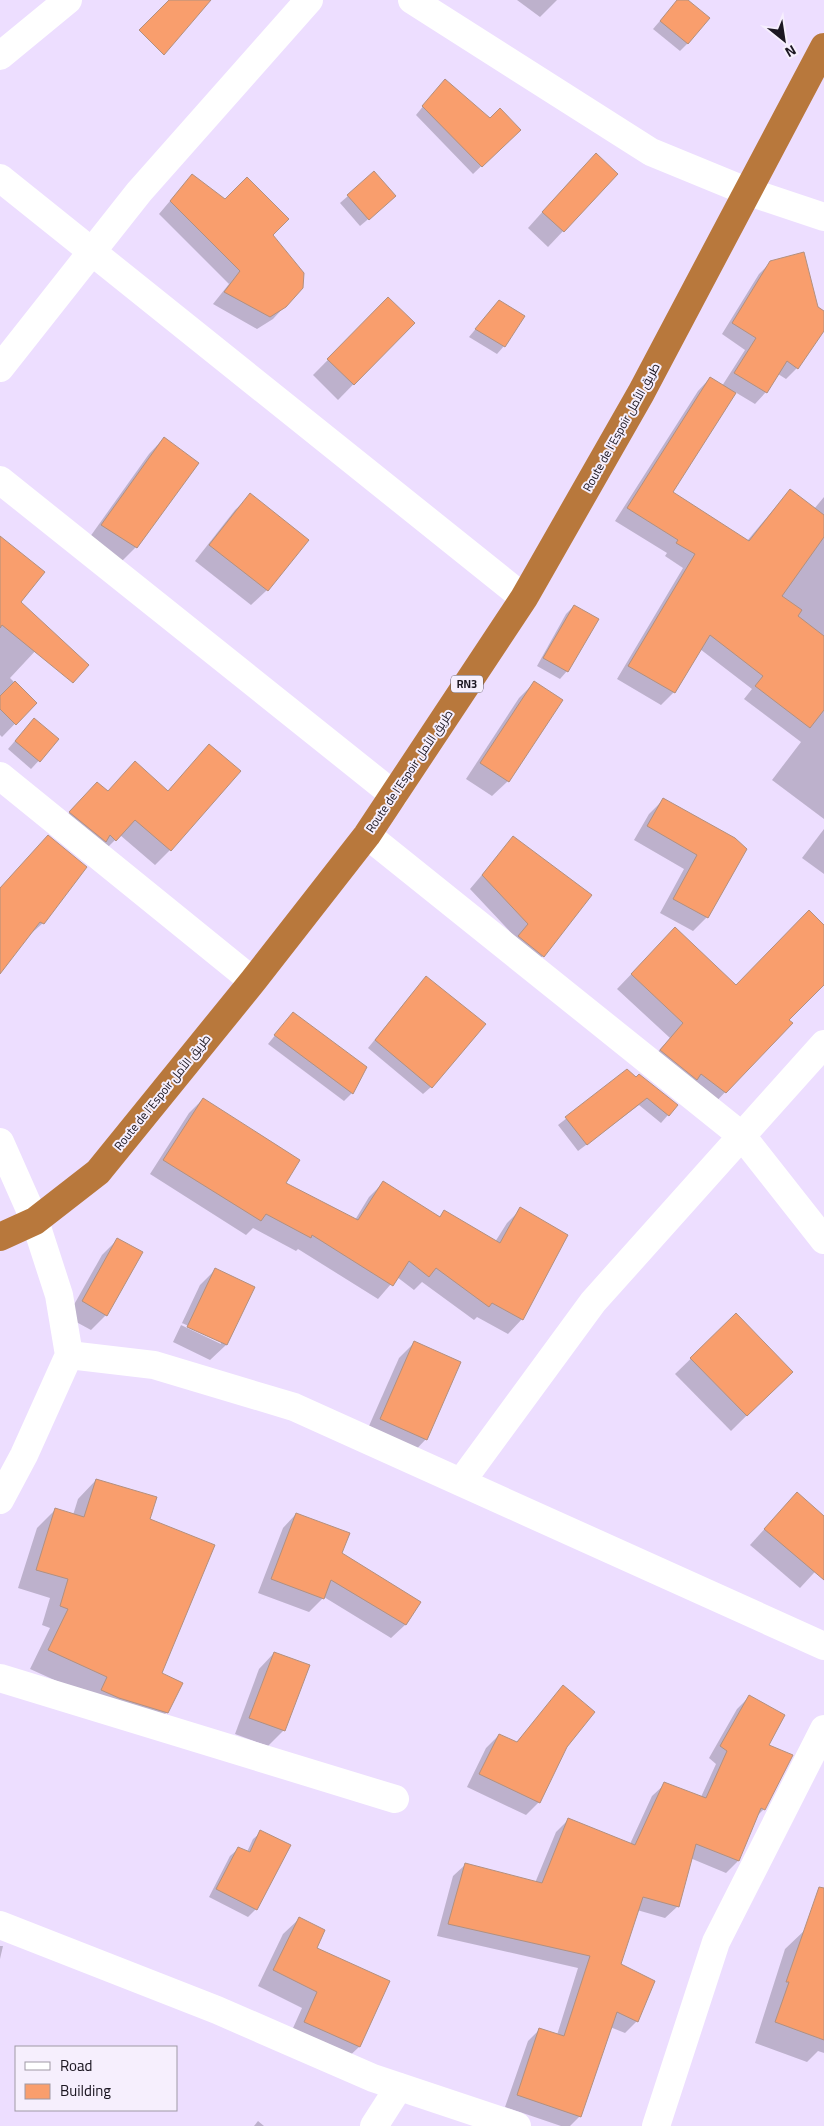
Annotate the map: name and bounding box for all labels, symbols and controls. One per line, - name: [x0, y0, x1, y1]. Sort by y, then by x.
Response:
- north arrow: [759, 15, 809, 65]
- text: N: [780, 38, 801, 65]
- street label: Route de l’Espoir طريق الأمل: [576, 358, 666, 496]
- road number: RN3: [451, 676, 483, 692]
- street label: Route de l’Espoir طريق الأمل: [359, 704, 459, 837]
- street label: Route de l’Espoir طريق الأمل: [107, 1028, 217, 1156]
- legend: [15, 2046, 178, 2111]
- text: Road: [60, 2051, 93, 2080]
- text: Building: [60, 2076, 111, 2105]

